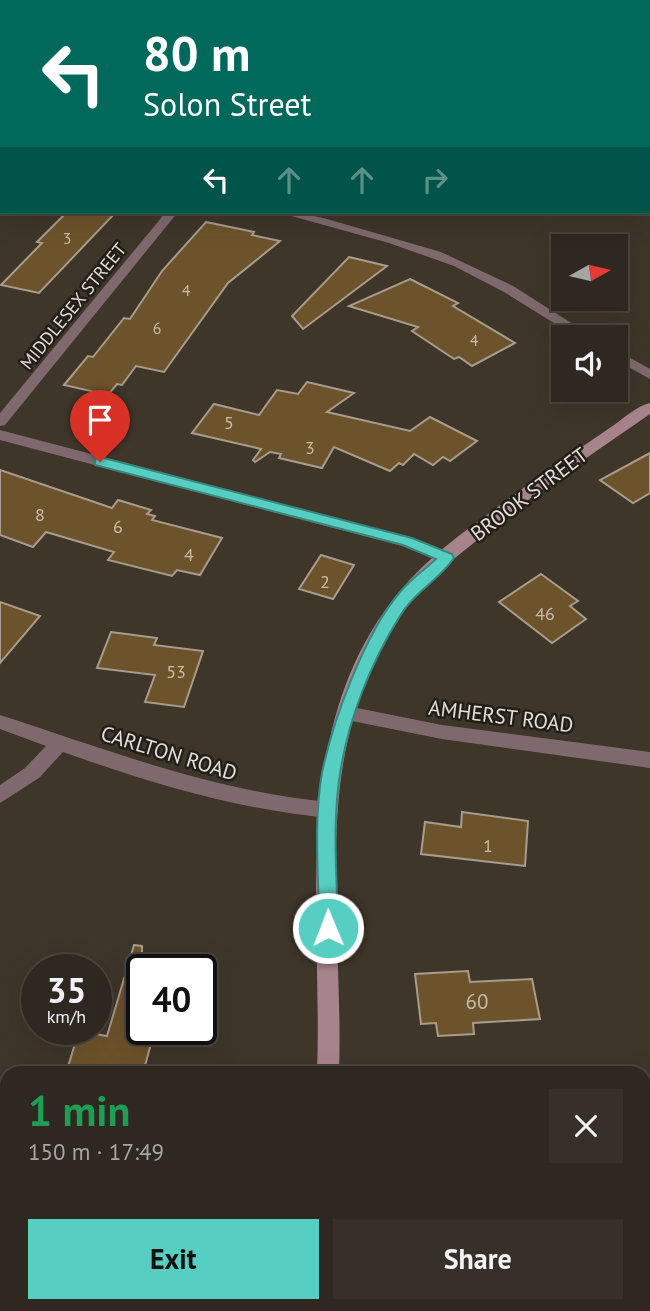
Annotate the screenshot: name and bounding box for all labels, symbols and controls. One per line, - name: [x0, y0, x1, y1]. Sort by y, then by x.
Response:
- text: 80 m: [143, 21, 250, 85]
- icon: left: [28, 28, 119, 119]
- text: Solon Street: [143, 83, 311, 125]
- icon: left: [197, 161, 235, 199]
- icon: ahead: [270, 161, 308, 199]
- icon: ahead: [343, 161, 381, 199]
- icon: right: [416, 161, 454, 199]
- house number: 3: [63, 228, 71, 248]
- north arrow: [551, 234, 628, 312]
- map controls: [551, 234, 628, 402]
- street label: MIDDLESEX STREET: [15, 238, 131, 374]
- house number: 4: [182, 280, 191, 300]
- house number: 6: [153, 318, 161, 338]
- button: sound: [551, 325, 628, 402]
- house number: 4: [470, 330, 479, 350]
- pin: [70, 390, 130, 462]
- icon: arrive: [81, 401, 119, 439]
- house number: 5: [224, 411, 234, 434]
- house number: 3: [305, 436, 315, 459]
- street label: BROOK STREET: [465, 441, 593, 547]
- house number: 8: [35, 503, 45, 526]
- house number: 6: [113, 515, 123, 538]
- house number: 4: [184, 543, 194, 566]
- house number: 2: [320, 570, 330, 593]
- house number: 46: [535, 602, 555, 625]
- house number: 53: [166, 660, 186, 683]
- street label: AMHERST ROAD: [427, 694, 575, 738]
- street label: CARLTON ROAD: [98, 720, 240, 786]
- house number: 1: [483, 834, 493, 857]
- position arrow: [291, 891, 365, 965]
- speed limit sign: 40: [126, 954, 217, 1045]
- text: 35: [47, 967, 86, 1013]
- house number: 60: [466, 988, 488, 1015]
- text: km/h: [47, 1005, 86, 1028]
- text: 1 min: [28, 1083, 130, 1138]
- button: close: [549, 1089, 623, 1163]
- text: 150 m · 17:49: [28, 1137, 164, 1166]
- button: Exit: [28, 1219, 319, 1299]
- button: Share: [333, 1219, 623, 1299]

